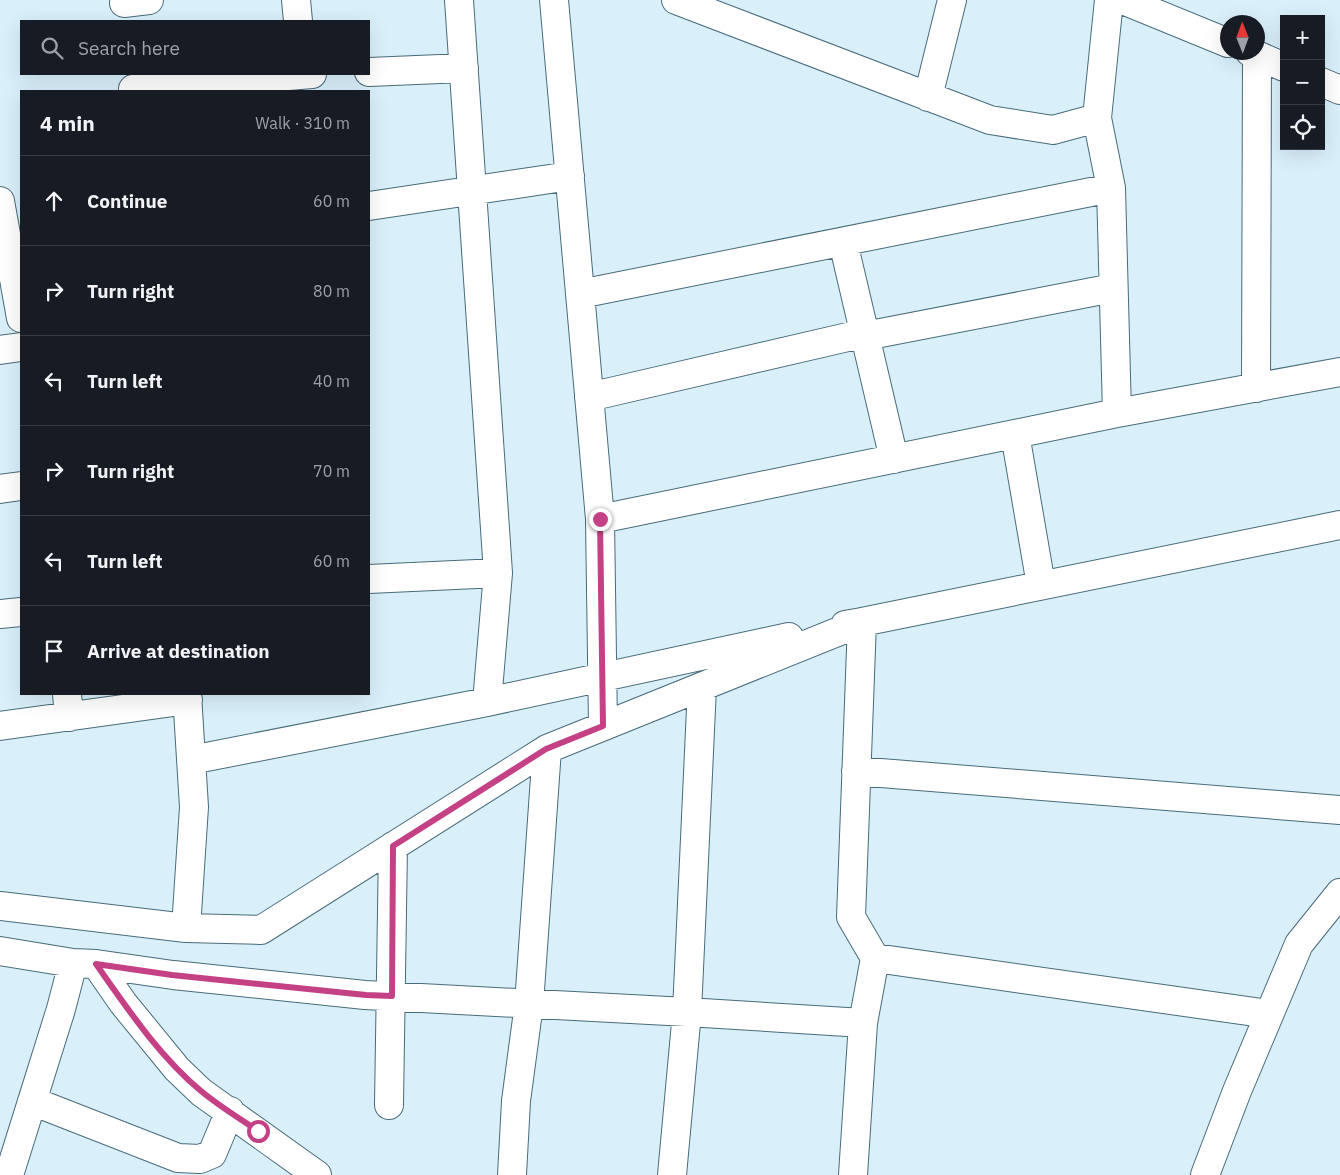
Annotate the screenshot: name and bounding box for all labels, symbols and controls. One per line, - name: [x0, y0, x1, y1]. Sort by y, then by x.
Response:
- north arrow: [1220, 15, 1265, 60]
- map controls: [1280, 15, 1325, 150]
- button: +: [1280, 15, 1325, 60]
- search box: [20, 20, 370, 75]
- icon: search: [38, 34, 66, 62]
- text: Search here: [78, 36, 180, 60]
- button: −: [1280, 60, 1325, 105]
- button: locate: [1280, 105, 1325, 150]
- text: 4 min: [40, 109, 95, 137]
- text: Walk · 310 m: [255, 113, 350, 133]
- icon: ahead: [40, 187, 68, 215]
- text: Continue: [87, 189, 167, 213]
- text: 60 m: [313, 191, 350, 211]
- icon: right: [40, 277, 68, 305]
- text: Turn right: [87, 279, 174, 303]
- text: 80 m: [313, 281, 350, 301]
- icon: left: [40, 367, 68, 395]
- text: Turn left: [87, 369, 163, 393]
- text: 40 m: [313, 371, 350, 391]
- icon: right: [40, 457, 68, 485]
- text: Turn right: [87, 459, 174, 483]
- text: 70 m: [313, 461, 350, 481]
- route end: [589, 508, 612, 531]
- icon: left: [40, 547, 68, 575]
- text: Turn left: [87, 549, 163, 573]
- text: 60 m: [313, 551, 350, 571]
- icon: arrive: [40, 637, 68, 665]
- text: Arrive at destination: [87, 639, 270, 663]
- route start: [247, 1120, 270, 1143]

